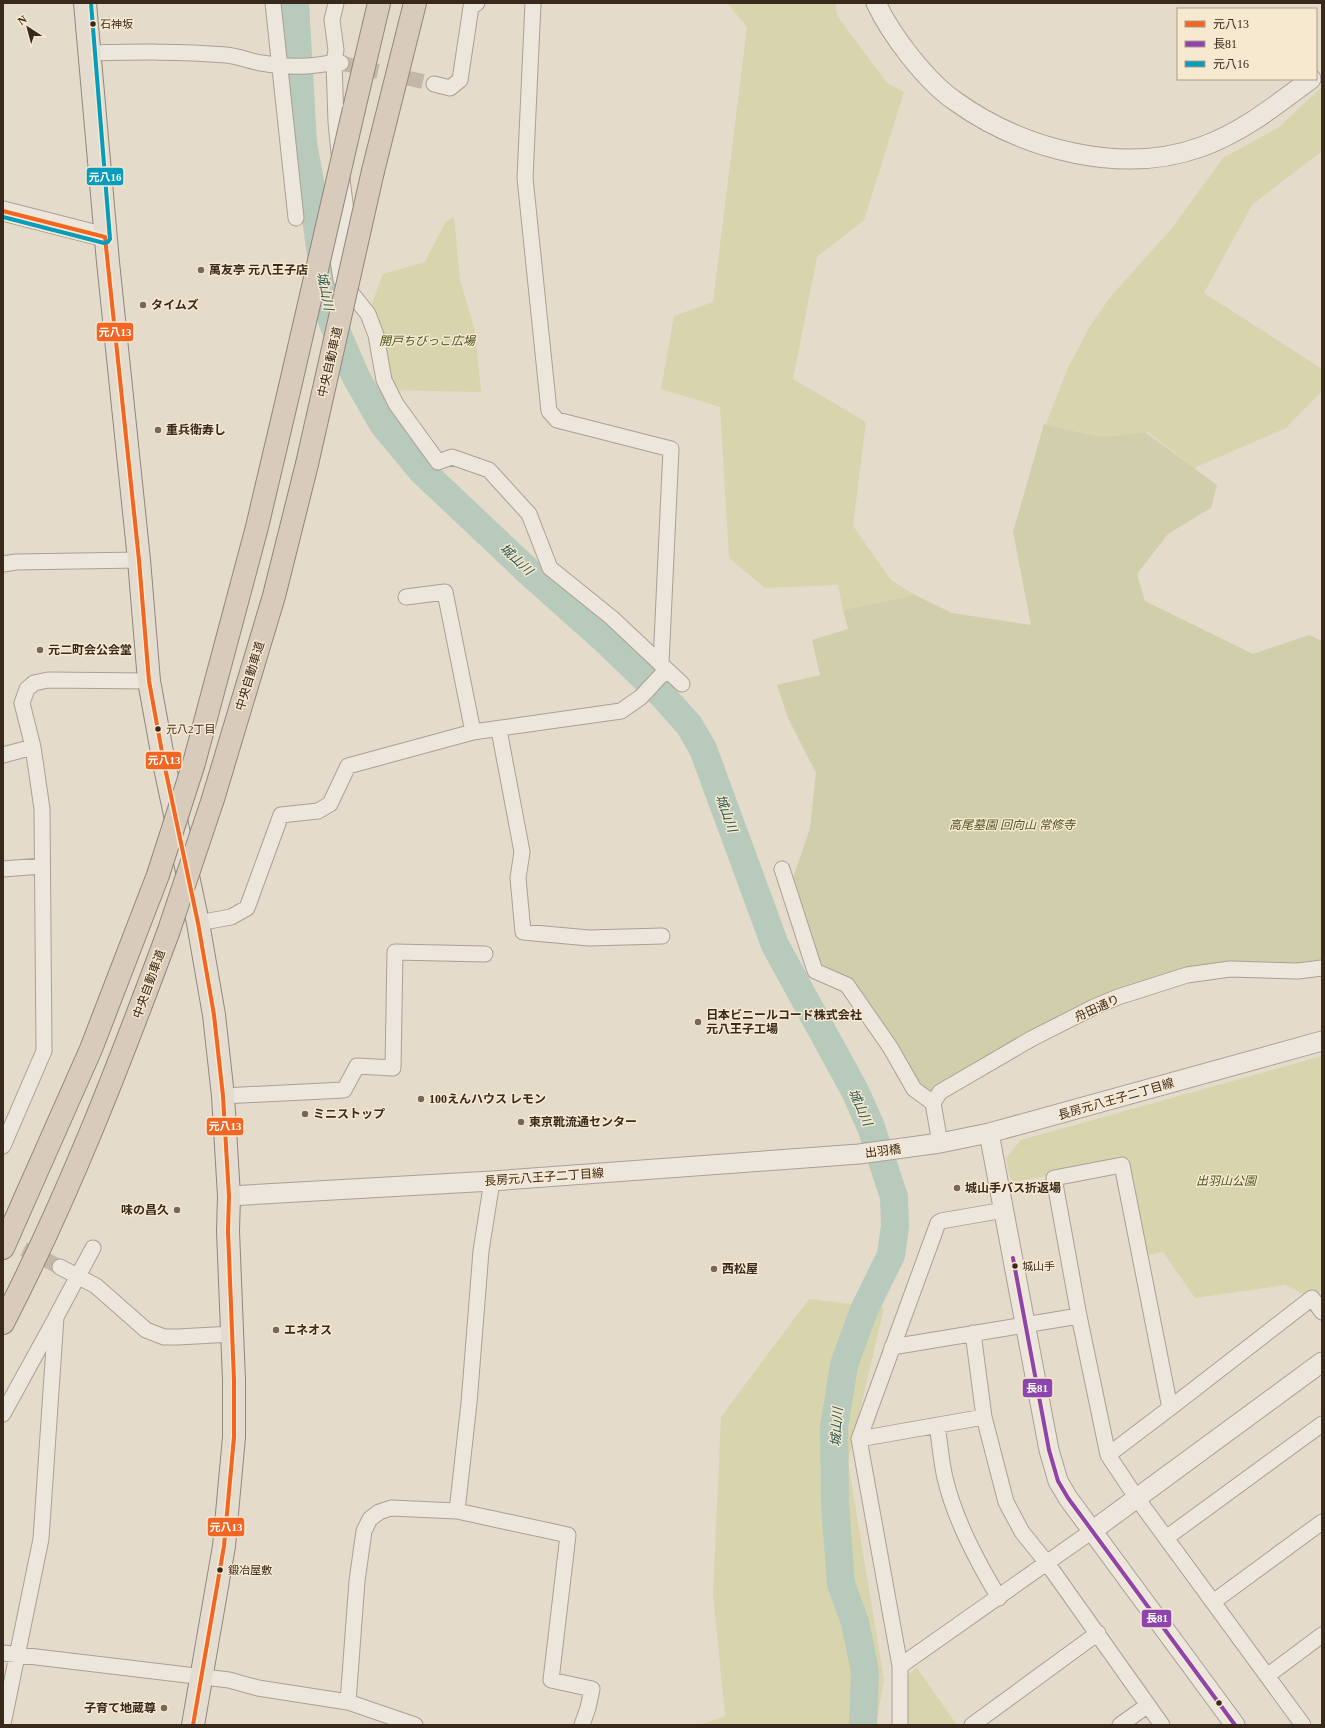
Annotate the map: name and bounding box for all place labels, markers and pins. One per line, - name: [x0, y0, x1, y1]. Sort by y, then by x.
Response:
- place label: 石神坂: [100, 18, 133, 30]
- marker: 石神坂: [88, 19, 98, 29]
- place label: 萬友亭 元八王子店: [209, 263, 308, 277]
- marker: 萬友亭 元八王子店: [196, 265, 206, 275]
- place label: タイムズ: [151, 298, 199, 312]
- marker: タイムズ: [138, 300, 148, 310]
- place label: 重兵衛寿し: [166, 423, 226, 437]
- marker: 重兵衛寿し: [153, 425, 163, 435]
- place label: 元二町会公会堂: [48, 643, 132, 657]
- marker: 元二町会公会堂: [35, 645, 45, 655]
- place label: 元八2丁目: [166, 723, 216, 735]
- marker: 元八2丁目: [153, 724, 163, 734]
- place label: 日本ビニールコード株式会社 元八王子工場: [706, 1008, 862, 1036]
- marker: 日本ビニールコード株式会社 元八王子工場: [693, 1017, 703, 1027]
- place label: 100えんハウス レモン: [429, 1092, 546, 1106]
- marker: 100えんハウス レモン: [416, 1094, 426, 1104]
- place label: ミニストップ: [313, 1107, 385, 1121]
- marker: ミニストップ: [300, 1109, 310, 1119]
- place label: 東京靴流通センター: [529, 1115, 637, 1129]
- marker: 東京靴流通センター: [516, 1117, 526, 1127]
- place label: 城山手バス折返場: [965, 1181, 1061, 1195]
- marker: 城山手バス折返場: [952, 1183, 962, 1193]
- place label: 味の昌久: [121, 1203, 169, 1217]
- marker: 味の昌久: [172, 1205, 182, 1215]
- place label: 城山手: [1022, 1260, 1055, 1272]
- marker: 城山手: [1010, 1261, 1020, 1271]
- place label: 西松屋: [722, 1262, 758, 1276]
- marker: 西松屋: [709, 1264, 719, 1274]
- place label: エネオス: [284, 1323, 332, 1337]
- marker: エネオス: [271, 1325, 281, 1335]
- place label: 鍛冶屋敷: [228, 1564, 272, 1576]
- marker: 鍛冶屋敷: [215, 1565, 225, 1575]
- unlabelled marker: [1214, 1698, 1224, 1708]
- place label: 子育て地蔵尊: [84, 1701, 156, 1715]
- marker: 子育て地蔵尊: [159, 1703, 169, 1713]

